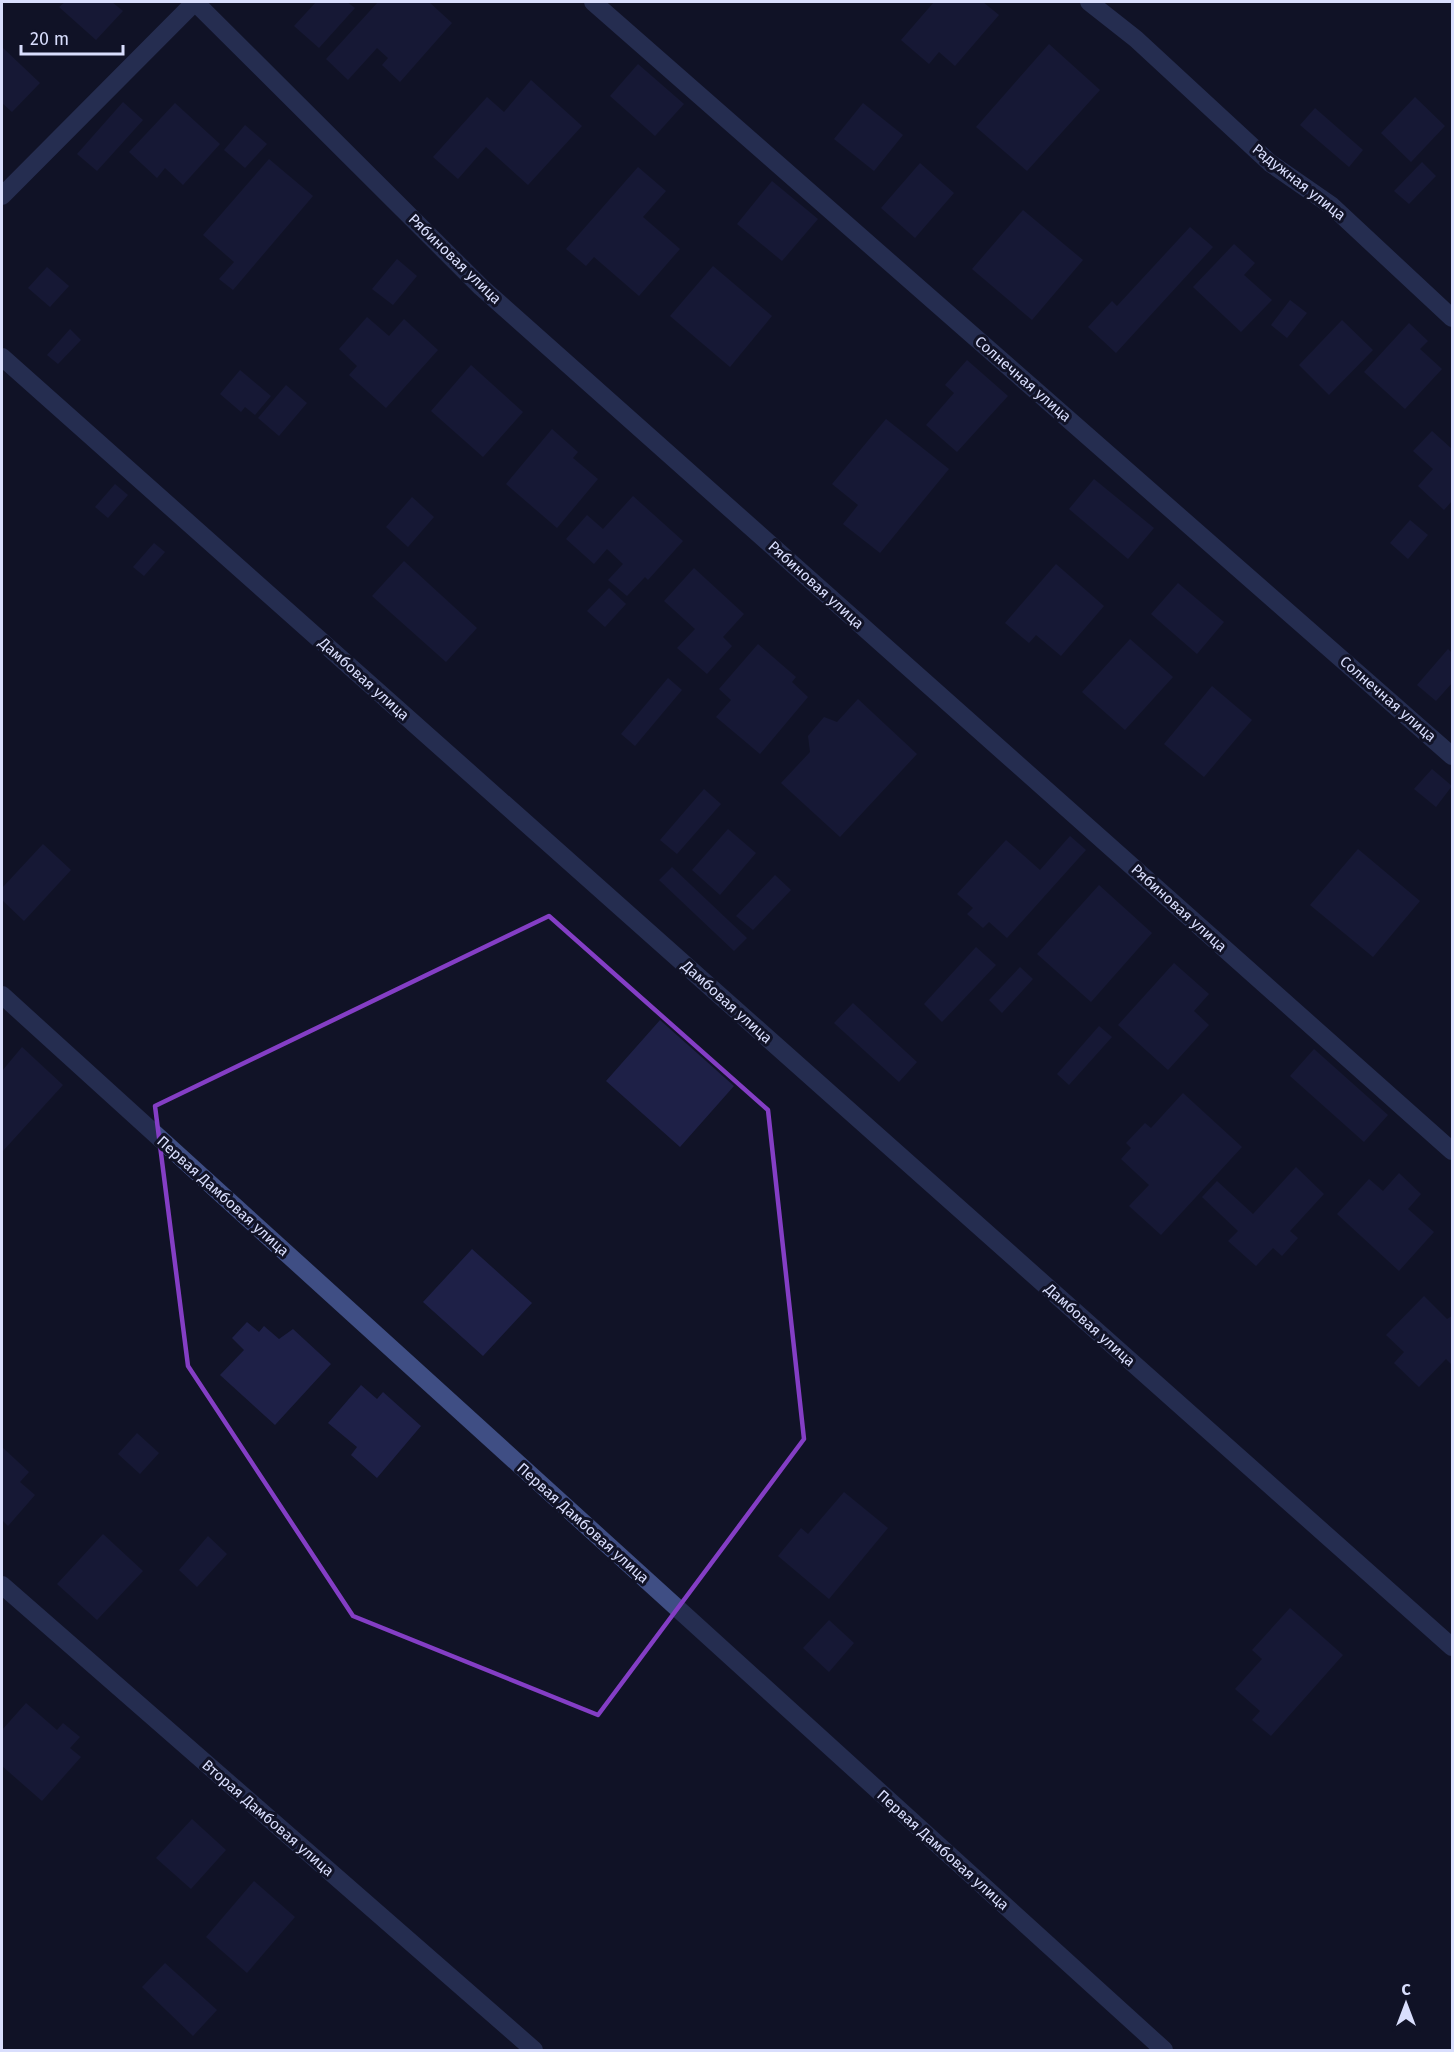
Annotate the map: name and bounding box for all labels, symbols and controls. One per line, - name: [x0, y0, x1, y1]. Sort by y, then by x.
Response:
- scale bar: [21, 18, 123, 56]
- text: 20 m: [30, 28, 69, 50]
- street label: Радужная улица: [1249, 140, 1349, 224]
- street label: Рябиновая улица: [405, 210, 505, 308]
- street label: Солнечная улица: [971, 332, 1075, 426]
- street label: Рябиновая улица: [765, 537, 867, 633]
- street label: Дамбовая улица: [314, 633, 413, 724]
- street label: Солнечная улица: [1336, 652, 1440, 746]
- street label: Рябиновая улица: [1128, 860, 1230, 956]
- street label: Дамбовая улица: [677, 956, 776, 1047]
- street label: Первая Дамбовая улица: [153, 1132, 293, 1260]
- street label: Дамбовая улица: [1040, 1279, 1139, 1370]
- street label: Первая Дамбовая улица: [513, 1459, 653, 1587]
- street label: Вторая Дамбовая улица: [198, 1756, 338, 1880]
- street label: Первая Дамбовая улица: [873, 1786, 1013, 1914]
- north arrow: [1376, 1974, 1436, 2034]
- text: С: [1401, 1980, 1411, 1999]

